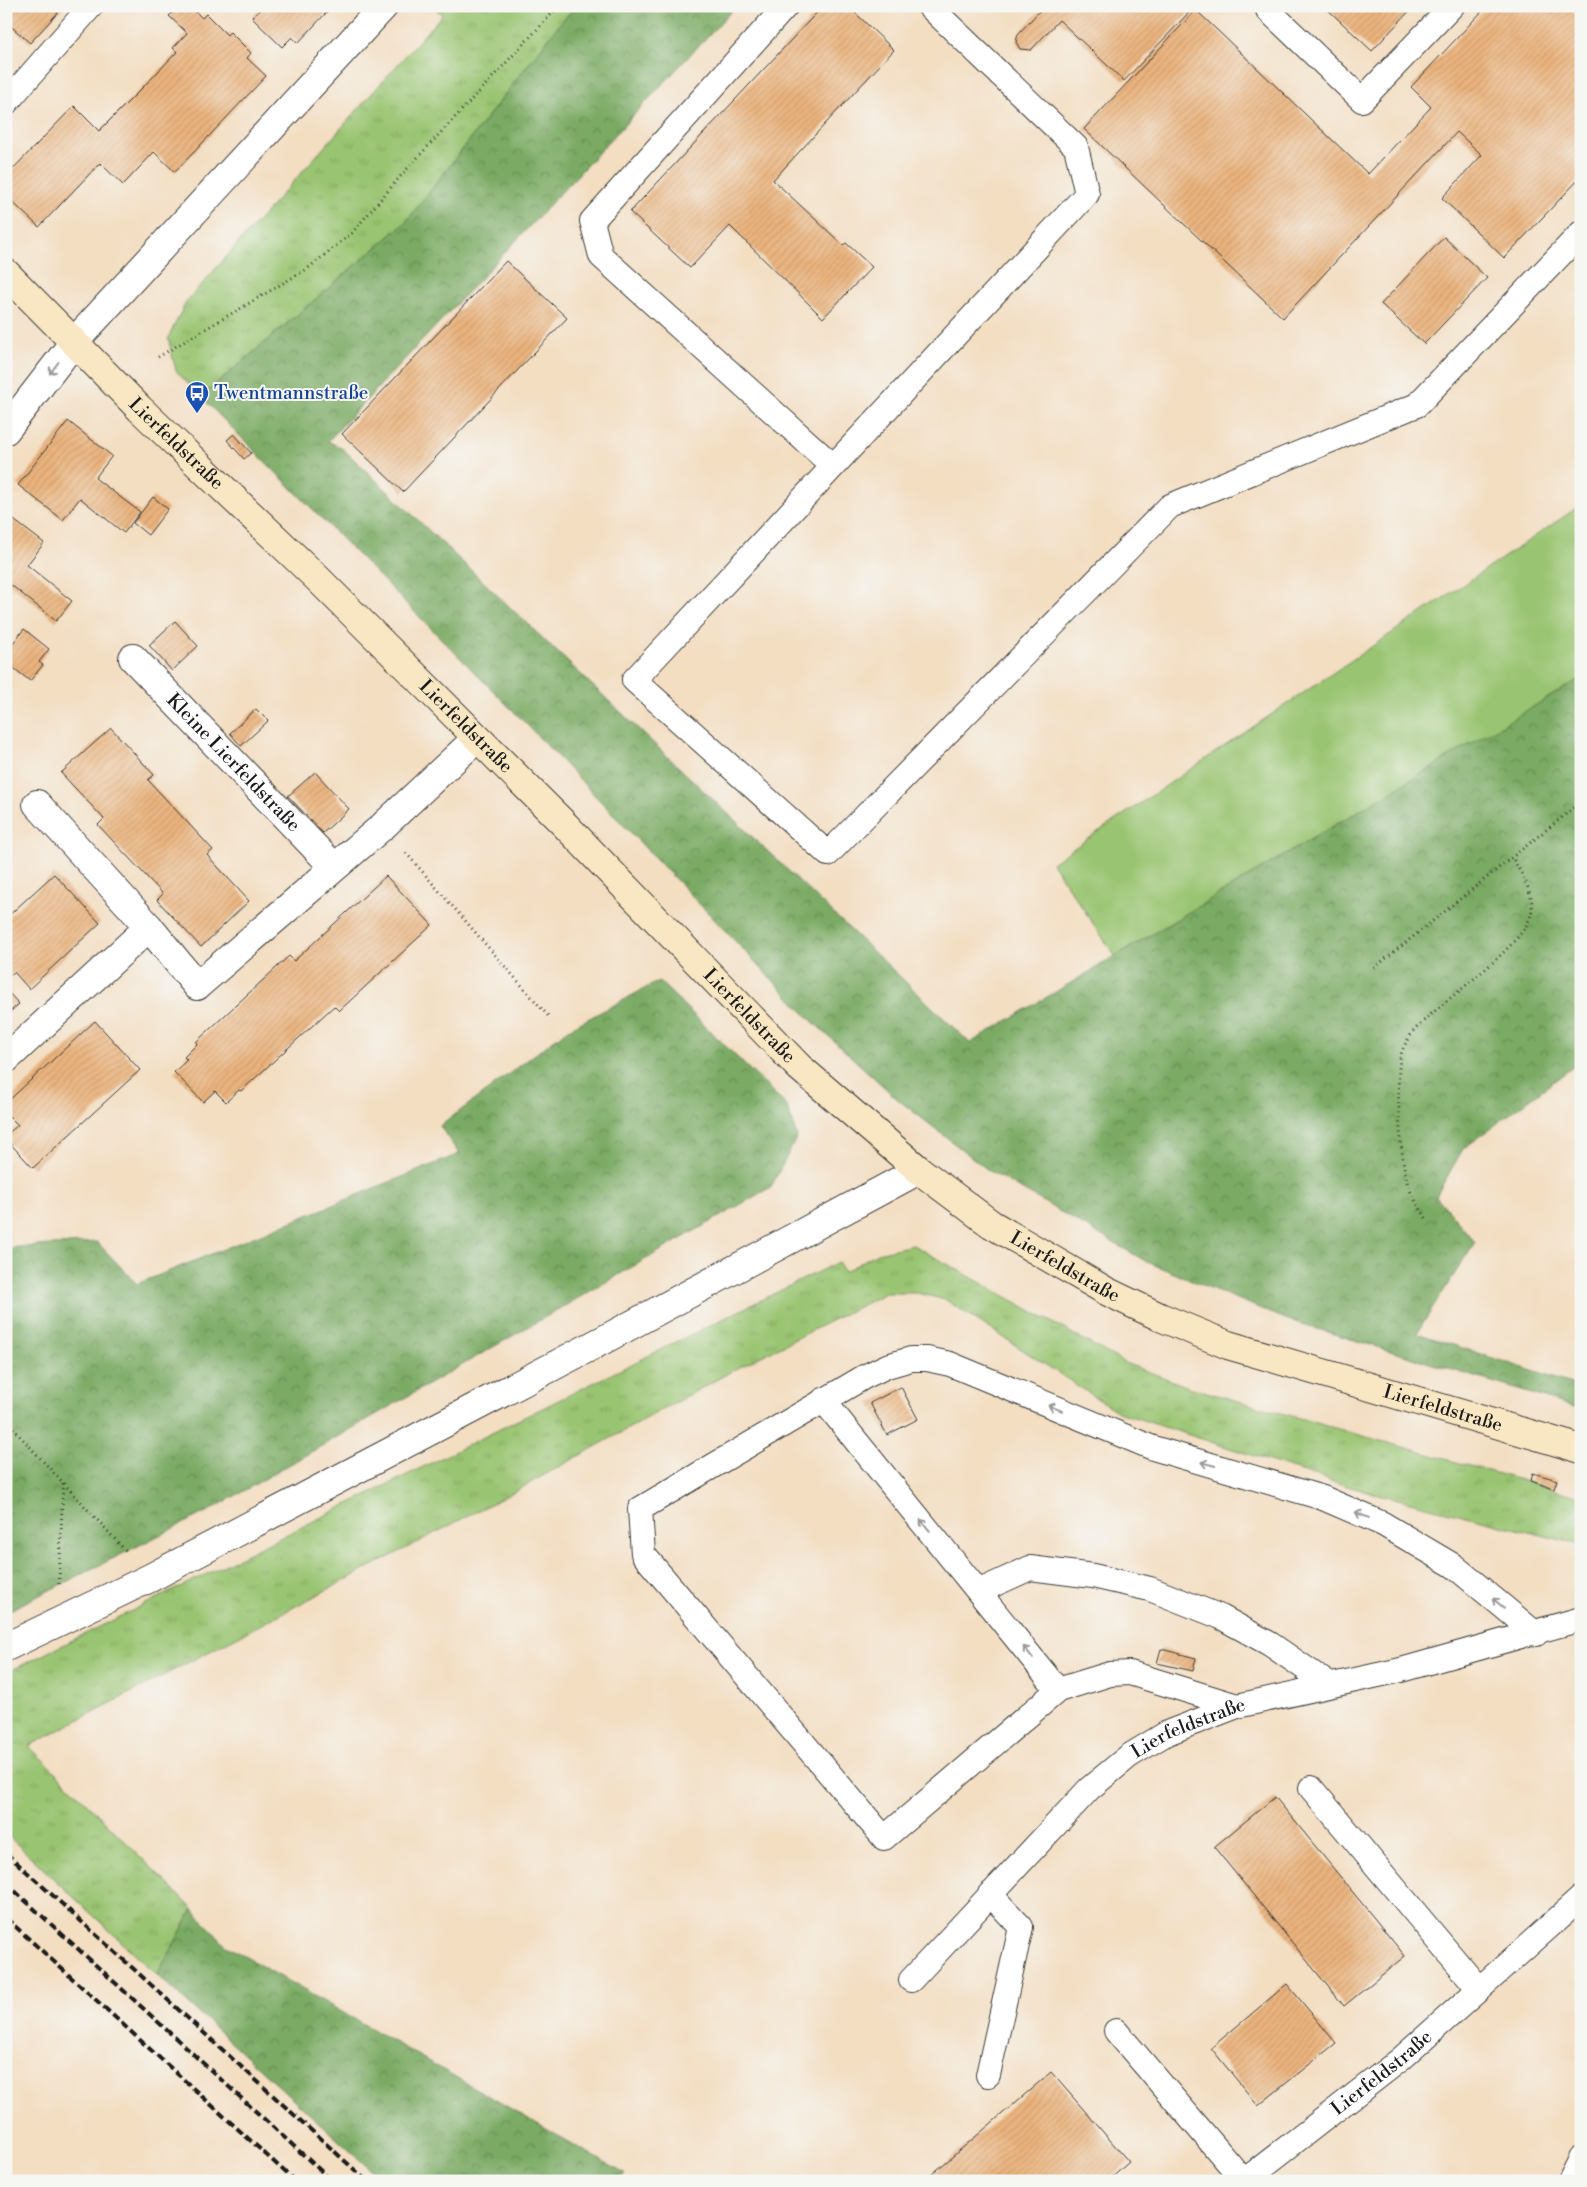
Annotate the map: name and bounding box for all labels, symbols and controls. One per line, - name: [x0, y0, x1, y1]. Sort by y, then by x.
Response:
- one-way arrow: [49, 361, 60, 374]
- bus stop icon: Twentmannstraße: [184, 380, 210, 414]
- place label: Twentmannstraße: [214, 381, 368, 405]
- street label: Lierfeldstraße: [123, 392, 229, 495]
- street label: Lierfeldstraße: [414, 675, 518, 778]
- street label: Kleine Lierfeldstraße: [161, 688, 306, 837]
- street label: Lierfeldstraße: [698, 963, 801, 1068]
- street label: Lierfeldstraße: [1006, 1226, 1124, 1308]
- street label: Lierfeldstraße: [1381, 1379, 1505, 1437]
- one-way arrow: [1048, 1403, 1063, 1412]
- one-way arrow: [1200, 1459, 1216, 1468]
- one-way arrow: [1355, 1509, 1370, 1519]
- one-way arrow: [920, 1519, 931, 1532]
- one-way arrow: [1492, 1597, 1505, 1608]
- one-way arrow: [1022, 1645, 1033, 1658]
- street label: Lierfeldstraße: [1127, 1693, 1247, 1764]
- street label: Lierfeldstraße: [1326, 2025, 1437, 2121]

